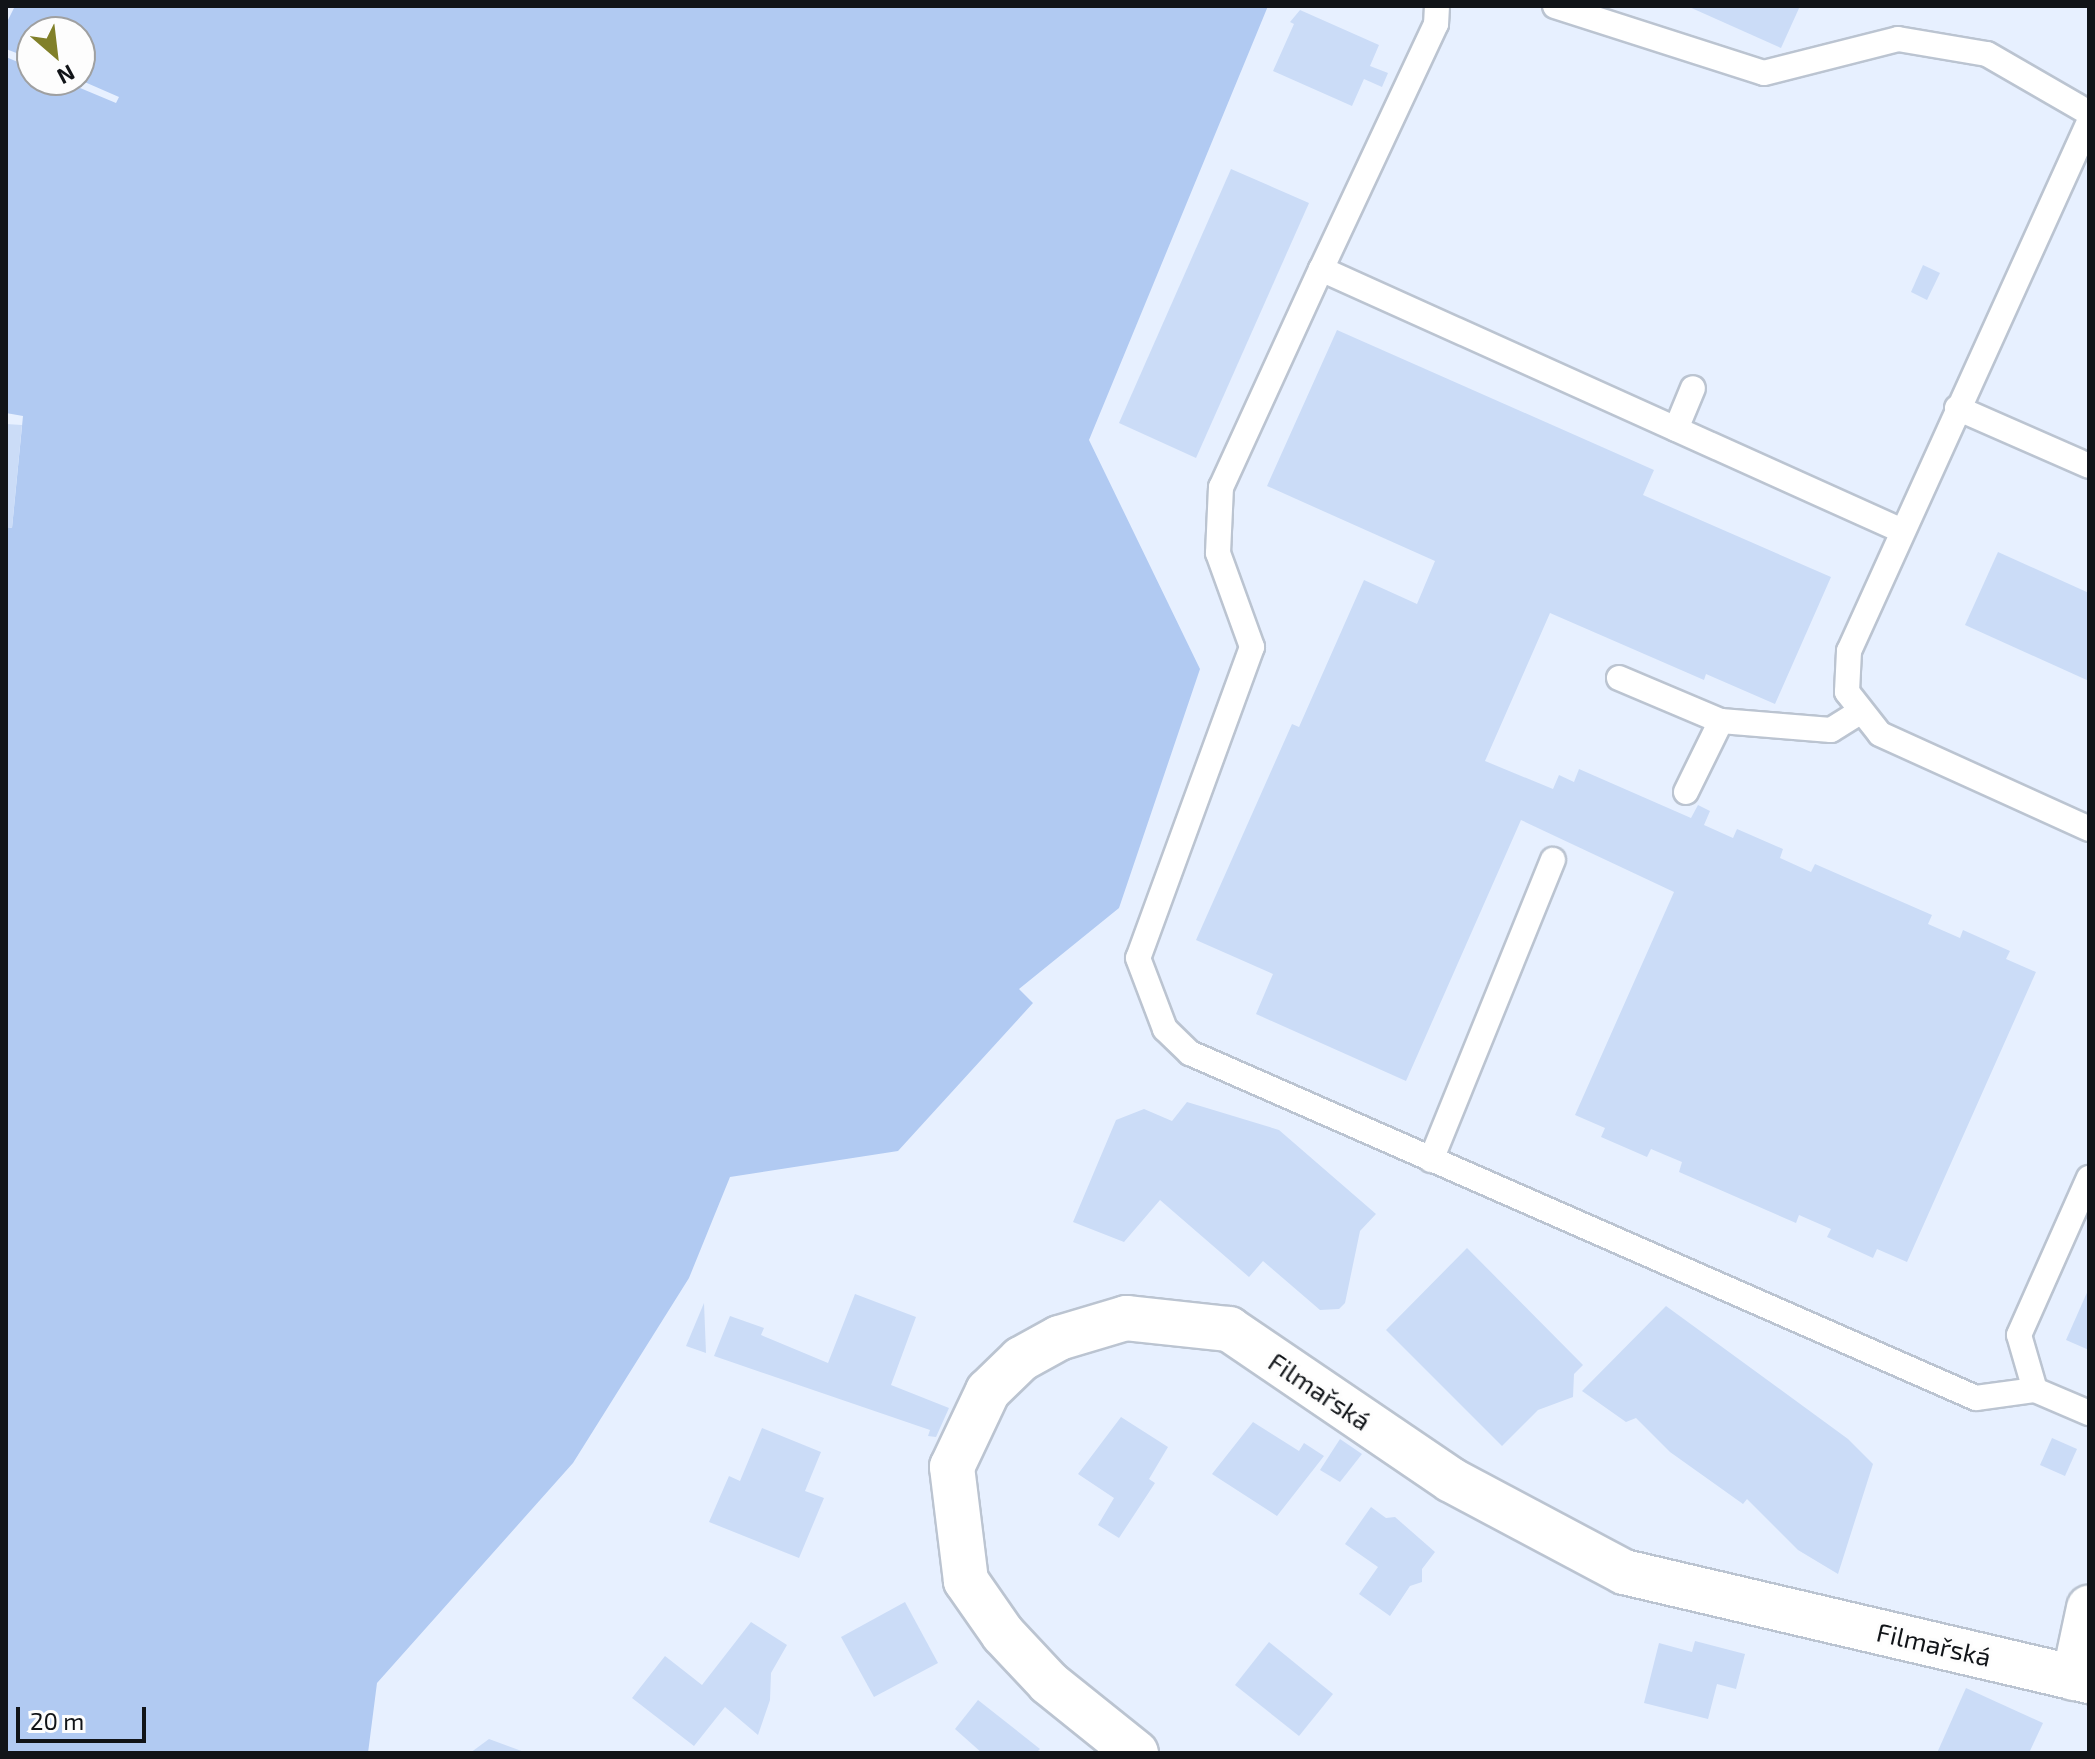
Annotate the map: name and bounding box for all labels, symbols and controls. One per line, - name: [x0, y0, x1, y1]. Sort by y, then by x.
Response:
- north arrow: [16, 16, 96, 96]
- text: N: [53, 60, 79, 91]
- street label: Filmařská: [1263, 1346, 1377, 1436]
- street label: Filmařská: [1874, 1616, 1994, 1672]
- scale bar: [20, 1691, 150, 1741]
- text: 20 m: [30, 1706, 84, 1735]

